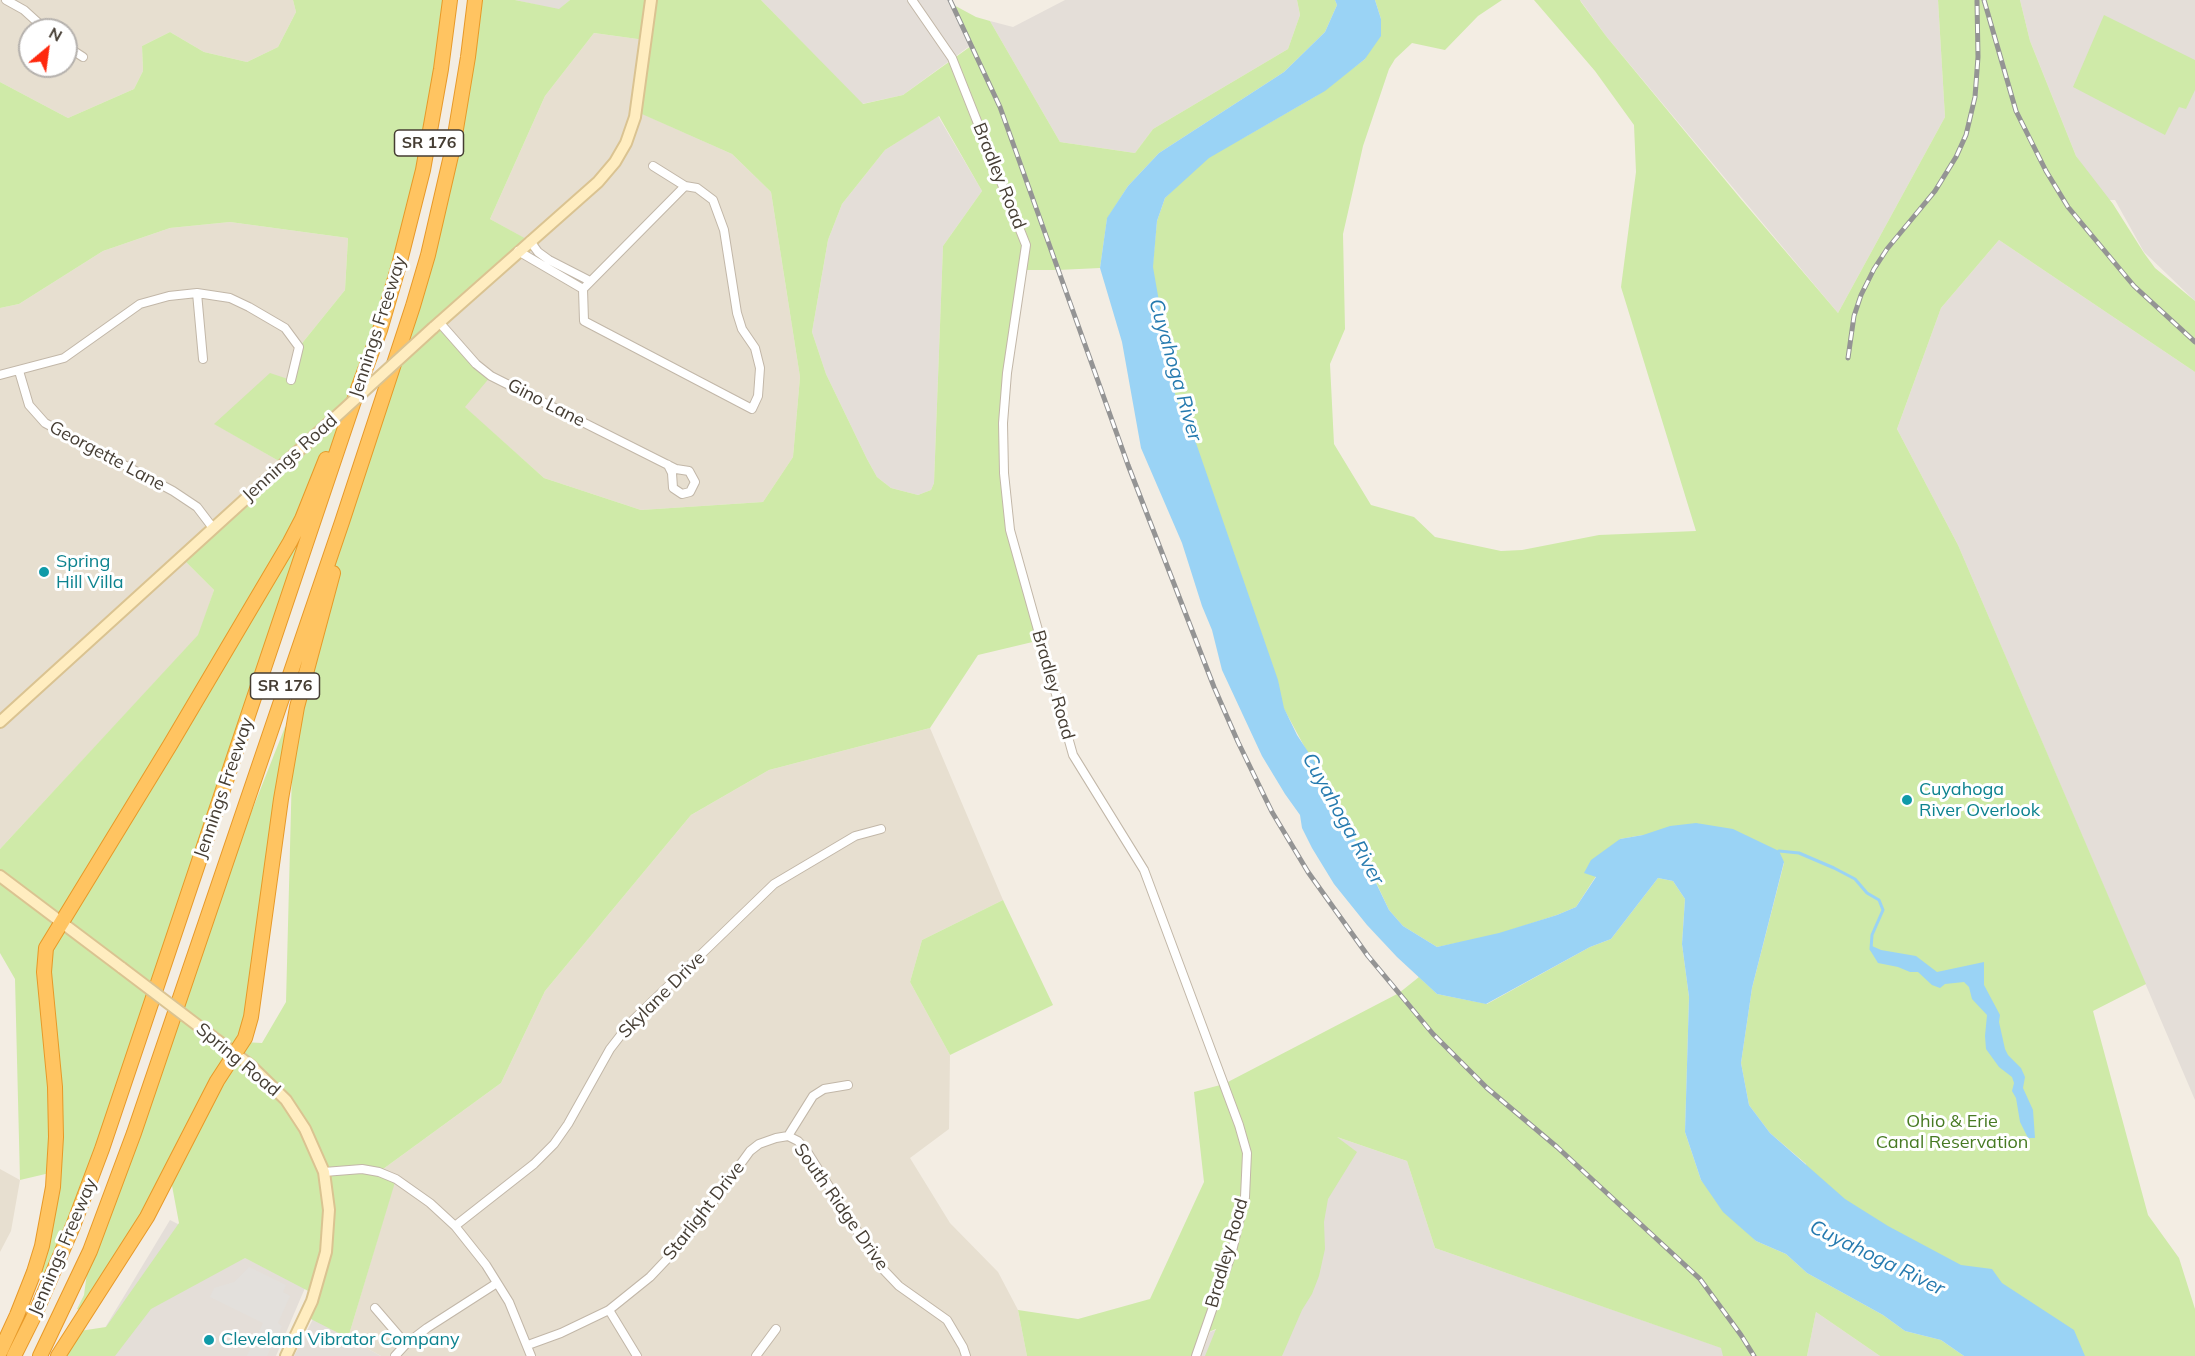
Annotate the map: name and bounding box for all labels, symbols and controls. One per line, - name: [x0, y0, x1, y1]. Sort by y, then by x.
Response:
- north arrow: [18, 18, 78, 78]
- text: N: [46, 22, 66, 46]
- street label: Bradley Road: [968, 120, 1030, 232]
- road number: SR 176: [394, 130, 464, 156]
- street label: Jennings Freeway: [345, 253, 411, 401]
- water label: Cuyahoga River: [1143, 296, 1207, 444]
- street label: Gino Lane: [504, 374, 588, 432]
- street label: Jennings Road: [238, 410, 342, 506]
- street label: Georgette Lane: [45, 416, 169, 496]
- place label: Spring Hill Villa: [56, 551, 124, 594]
- marker: Spring Hill Villa: [37, 565, 51, 579]
- street label: Bradley Road: [1027, 628, 1079, 742]
- road number: SR 176: [250, 673, 320, 699]
- street label: Jennings Freeway: [190, 715, 258, 861]
- water label: Cuyahoga River: [1297, 749, 1389, 889]
- place label: Cuyahoga River Overlook: [1919, 779, 2040, 822]
- marker: Cuyahoga River Overlook: [1900, 793, 1914, 807]
- street label: Skylane Drive: [614, 947, 710, 1043]
- street label: Spring Road: [192, 1019, 284, 1101]
- park label: Ohio & Erie Canal Reservation: [1876, 1111, 2028, 1154]
- street label: South Ridge Drive: [789, 1139, 893, 1275]
- street label: Starlight Drive: [659, 1157, 749, 1265]
- street label: Jennings Freeway: [24, 1175, 102, 1319]
- street label: Bradley Road: [1201, 1196, 1253, 1310]
- water label: Cuyahoga River: [1806, 1215, 1948, 1301]
- place label: Cleveland Vibrator Company: [221, 1329, 460, 1351]
- marker: Cleveland Vibrator Company: [202, 1333, 216, 1347]

